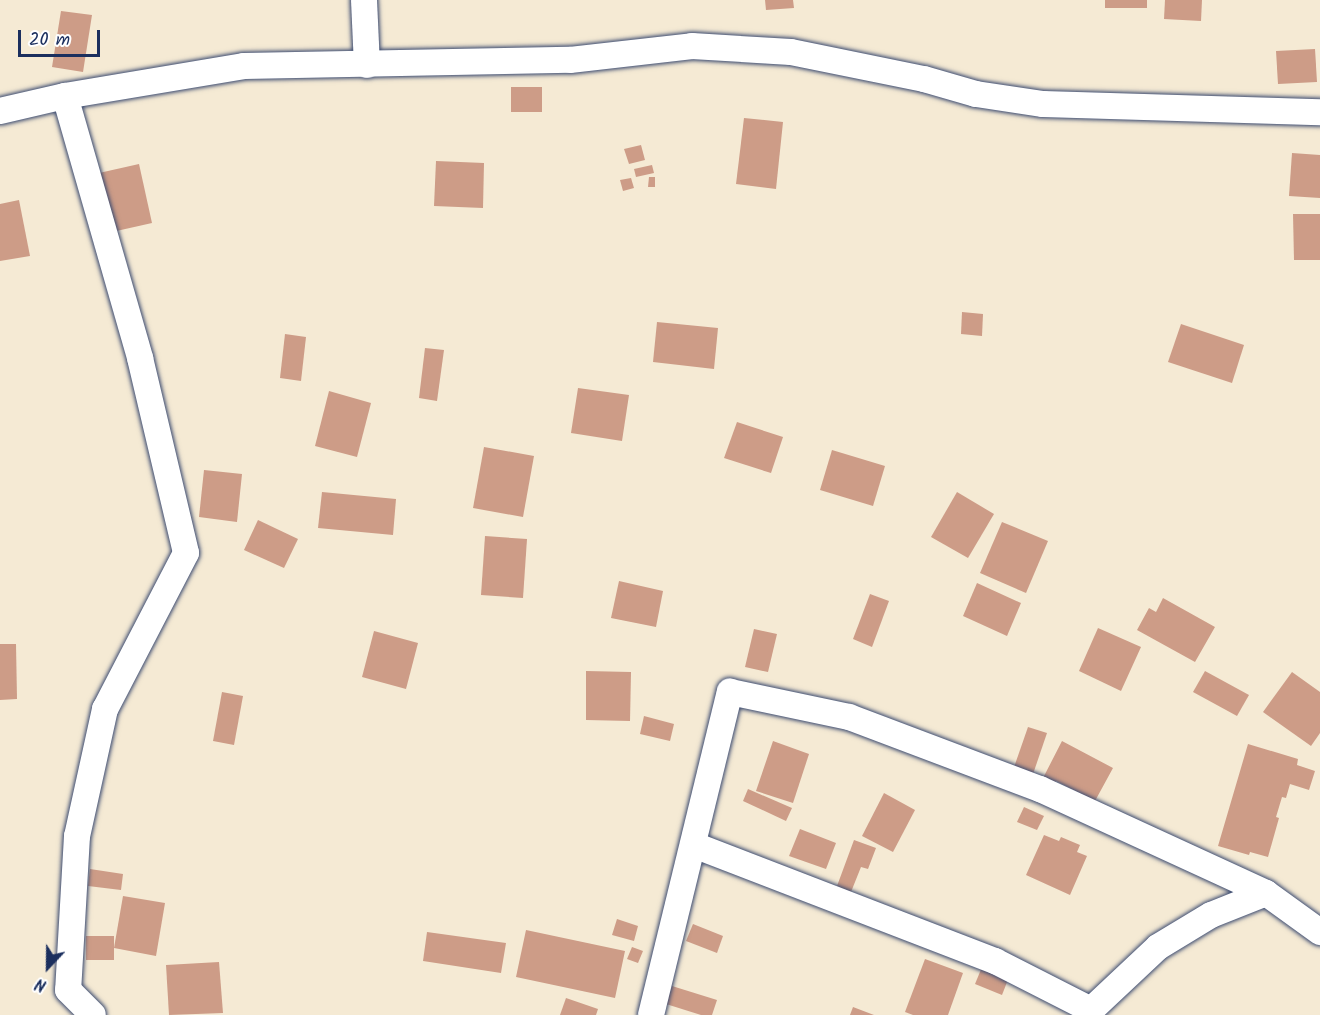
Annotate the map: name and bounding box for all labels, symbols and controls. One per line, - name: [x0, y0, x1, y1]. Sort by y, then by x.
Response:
- scale bar: [21, 18, 104, 56]
- text: 20 m: [29, 26, 70, 55]
- north arrow: [18, 937, 78, 997]
- text: N: [32, 971, 50, 998]

